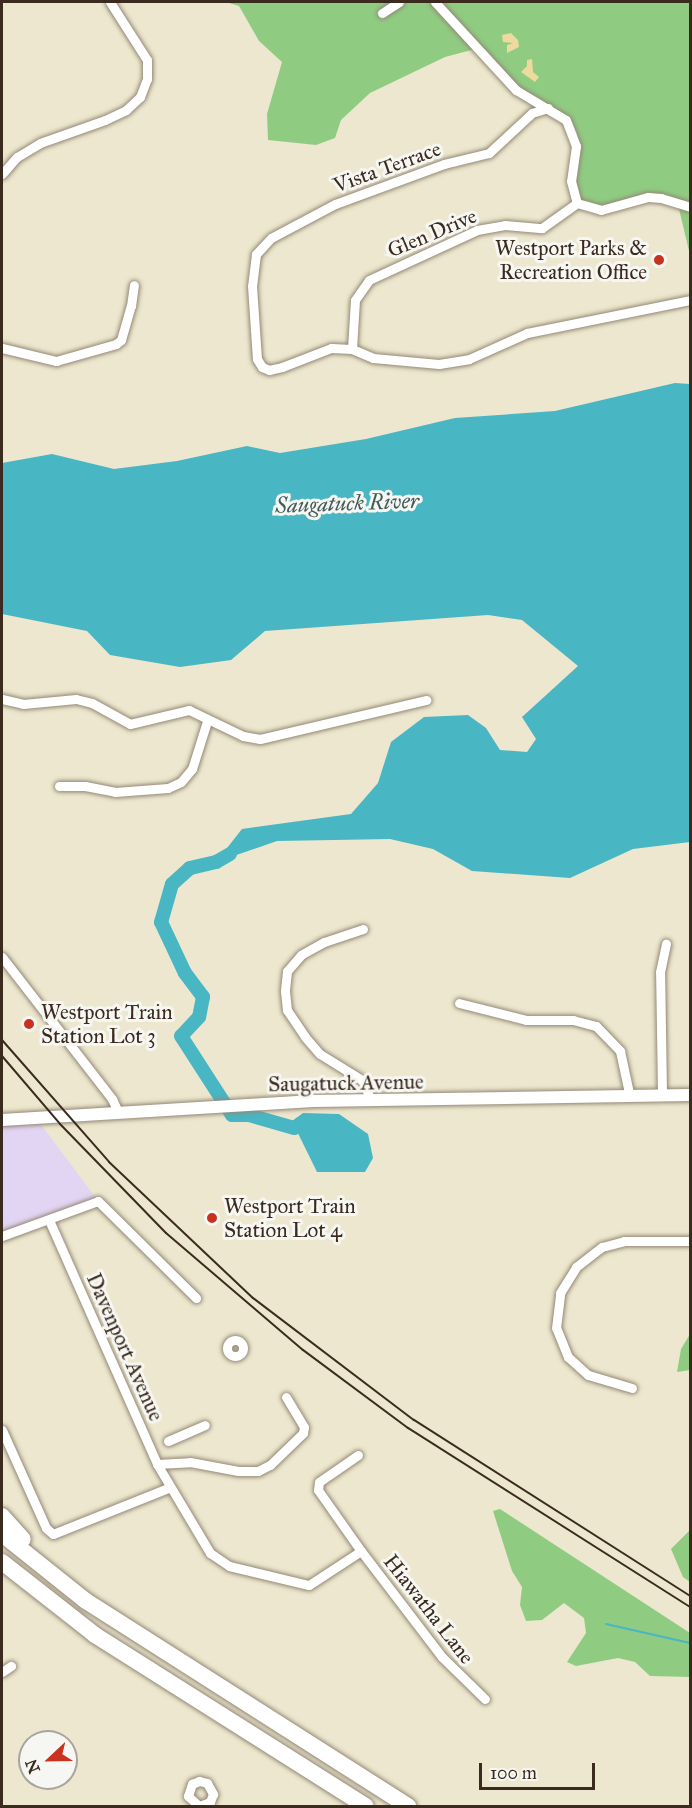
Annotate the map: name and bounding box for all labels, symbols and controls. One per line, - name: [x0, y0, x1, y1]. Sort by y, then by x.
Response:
- street label: Vista Terrace: [330, 136, 444, 198]
- street label: Glen Drive: [384, 203, 480, 263]
- place label: Westport Parks & Recreation Office: [495, 235, 647, 285]
- marker: Westport Parks & Recreation Office: [652, 253, 666, 267]
- water label: Saugatuck River: [275, 487, 419, 519]
- place label: Westport Train Station Lot 3: [41, 999, 173, 1049]
- marker: Westport Train Station Lot 3: [22, 1017, 36, 1031]
- street label: Saugatuck Avenue: [268, 1069, 424, 1097]
- place label: Westport Train Station Lot 4: [224, 1193, 356, 1243]
- marker: Westport Train Station Lot 4: [205, 1211, 219, 1225]
- street label: Davenport Avenue: [81, 1269, 169, 1425]
- street label: Hiawatha Lane: [378, 1549, 480, 1669]
- north arrow: [18, 1730, 78, 1790]
- scale bar: [482, 1751, 598, 1789]
- text: N: [21, 1756, 44, 1776]
- text: 100 m: [490, 1762, 537, 1784]

